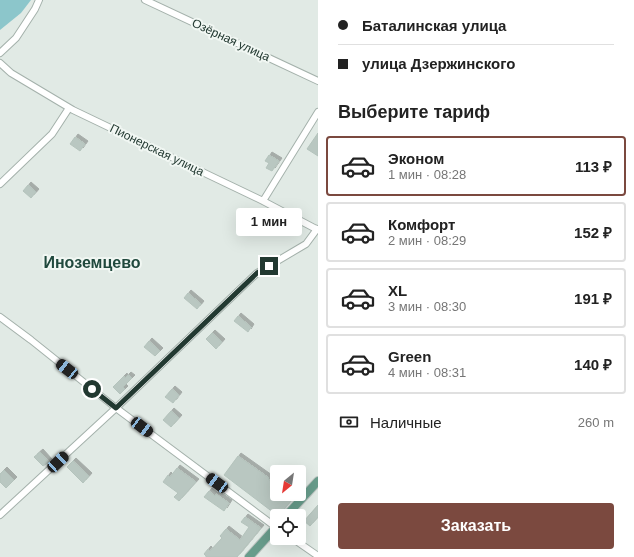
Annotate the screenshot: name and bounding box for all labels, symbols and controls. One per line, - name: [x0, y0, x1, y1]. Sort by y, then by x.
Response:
- street label: Озёрная улица: [190, 16, 272, 64]
- text: Баталинская улица: [362, 17, 506, 34]
- text: улица Дзержинского: [362, 55, 515, 72]
- text: Выберите тариф: [338, 102, 490, 122]
- street label: Пионерская улица: [108, 121, 207, 179]
- icon: car: [340, 148, 376, 184]
- text: Эконом: [388, 150, 444, 167]
- text: 113 ₽: [575, 158, 612, 175]
- text: 1 мин · 08:28: [388, 167, 466, 182]
- callout: 1 мин: [236, 208, 302, 236]
- text: 1 мин: [251, 214, 287, 229]
- icon: car: [340, 214, 376, 250]
- text: Комфорт: [388, 216, 455, 233]
- text: 152 ₽: [574, 224, 612, 241]
- text: 2 мин · 08:29: [388, 233, 466, 248]
- district label: Иноземцево: [43, 254, 141, 271]
- route end: [260, 257, 278, 275]
- icon: car: [340, 280, 376, 316]
- text: XL: [388, 282, 407, 299]
- text: 191 ₽: [574, 290, 612, 307]
- text: 3 мин · 08:30: [388, 299, 466, 314]
- icon: car: [340, 346, 376, 382]
- text: Green: [388, 348, 431, 365]
- text: 140 ₽: [574, 356, 612, 373]
- car: [54, 357, 80, 381]
- text: 4 мин · 08:31: [388, 365, 466, 380]
- route start: [83, 380, 101, 398]
- icon: cash: [338, 411, 360, 433]
- text: Наличные: [370, 414, 442, 431]
- car: [129, 415, 155, 439]
- text: 260 m: [578, 415, 614, 430]
- car: [45, 449, 71, 475]
- north arrow: [270, 465, 306, 501]
- map controls: [270, 465, 306, 545]
- car: [204, 471, 230, 495]
- button: Заказать: [338, 503, 614, 549]
- button: locate: [270, 509, 306, 545]

